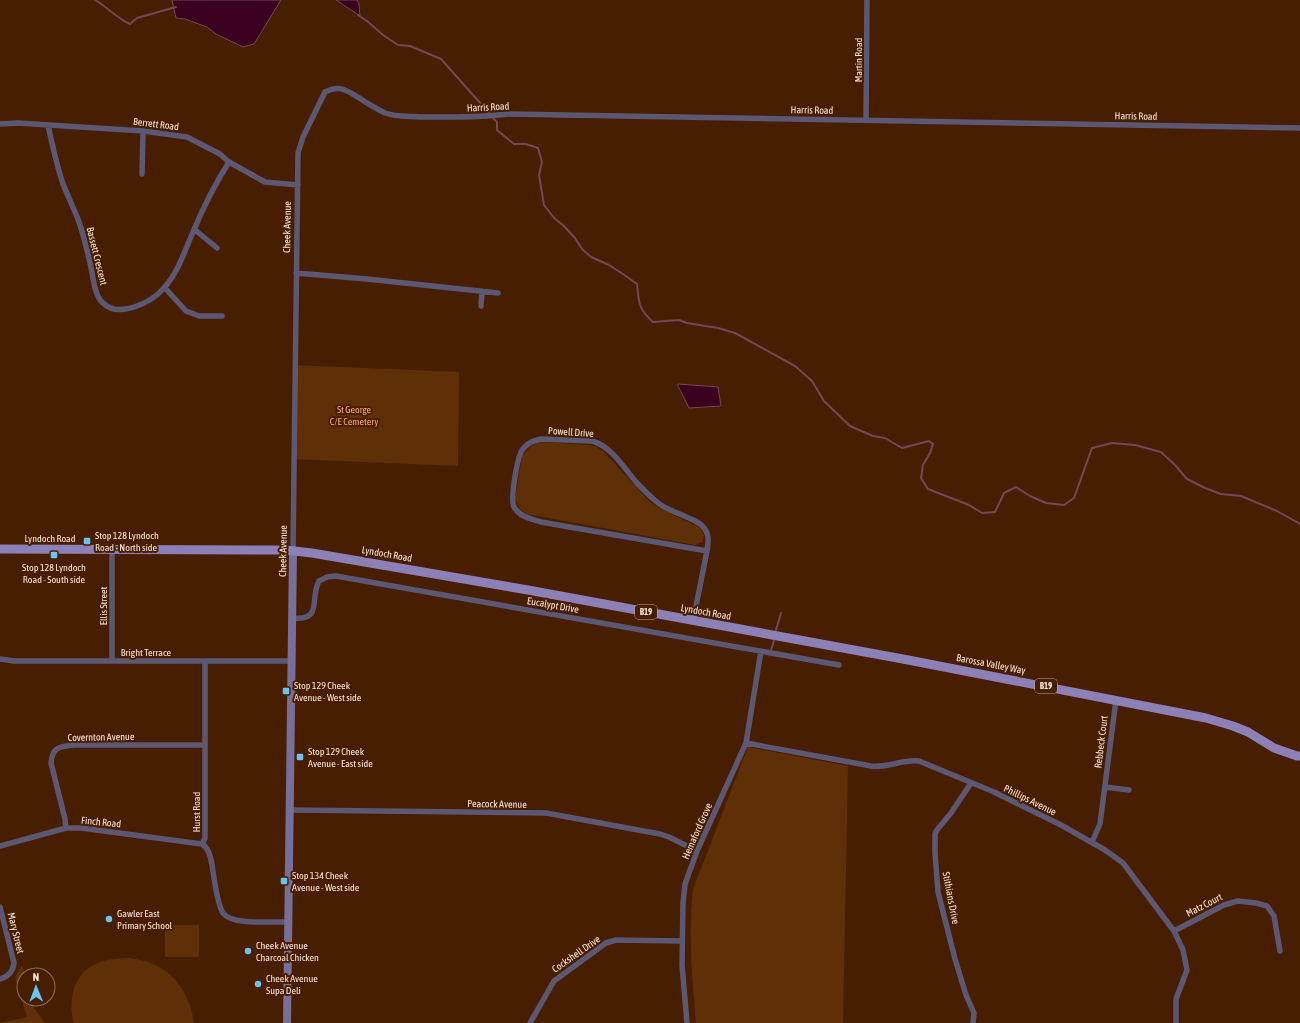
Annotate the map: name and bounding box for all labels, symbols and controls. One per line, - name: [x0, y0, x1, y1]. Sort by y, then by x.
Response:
- street label: Martin Road: [853, 37, 864, 82]
- street label: Harris Road: [466, 100, 510, 114]
- street label: Harris Road: [791, 104, 834, 116]
- street label: Harris Road: [1115, 110, 1158, 122]
- street label: Berrett Road: [133, 116, 180, 132]
- street label: Cheek Avenue: [281, 201, 293, 253]
- street label: Bassett Crescent: [84, 226, 110, 286]
- park label: St George C/E Cemetery: [330, 404, 378, 427]
- street label: Powell Drive: [548, 425, 595, 439]
- street label: Cheek Avenue: [277, 525, 289, 577]
- place label: Stop 128 Lyndoch Road - North side: [95, 530, 159, 553]
- street label: Lyndoch Road: [25, 533, 76, 544]
- marker: Stop 128 Lyndoch Road - North side: [82, 536, 92, 546]
- street label: Lyndoch Road: [361, 544, 413, 564]
- marker: Stop 128 Lyndoch Road - South side: [49, 550, 59, 560]
- place label: Stop 128 Lyndoch Road - South side: [22, 562, 86, 585]
- street label: Ellis Street: [98, 587, 109, 625]
- street label: Eucalypt Drive: [526, 595, 580, 615]
- street label: Lyndoch Road: [680, 602, 732, 622]
- road number: B19: [635, 605, 657, 619]
- street label: Bright Terrace: [121, 647, 172, 658]
- street label: Barossa Valley Way: [955, 652, 1027, 676]
- road number: B19: [1035, 679, 1057, 693]
- place label: Stop 129 Cheek Avenue - West side: [294, 680, 362, 703]
- marker: Stop 129 Cheek Avenue - West side: [281, 686, 291, 696]
- street label: Rebbeck Court: [1092, 715, 1110, 769]
- street label: Covernton Avenue: [67, 731, 135, 743]
- place label: Stop 129 Cheek Avenue - East side: [308, 746, 373, 769]
- marker: Stop 129 Cheek Avenue - East side: [295, 752, 305, 762]
- street label: Phillips Avenue: [1002, 783, 1058, 818]
- street label: Hurst Road: [191, 792, 202, 832]
- street label: Peacock Avenue: [467, 798, 527, 810]
- street label: Hemaford Grove: [680, 801, 714, 861]
- street label: Finch Road: [80, 814, 122, 830]
- place label: Stop 134 Cheek Avenue - West side: [292, 870, 360, 893]
- street label: Stithians Drive: [941, 871, 962, 926]
- marker: Stop 134 Cheek Avenue - West side: [279, 876, 289, 886]
- street label: Matz Court: [1184, 891, 1224, 919]
- place label: Gawler East Primary School: [117, 908, 173, 931]
- street label: Mary Street: [6, 911, 26, 955]
- marker: Gawler East Primary School: [104, 914, 114, 924]
- street label: Cockshell Drive: [550, 933, 603, 975]
- place label: Cheek Avenue Charcoal Chicken: [256, 940, 319, 963]
- marker: Cheek Avenue Charcoal Chicken: [243, 946, 253, 956]
- north arrow: [16, 967, 56, 1007]
- text: N: [32, 971, 39, 983]
- place label: Cheek Avenue Supa Deli: [266, 973, 318, 996]
- marker: Cheek Avenue Supa Deli: [253, 979, 263, 989]

